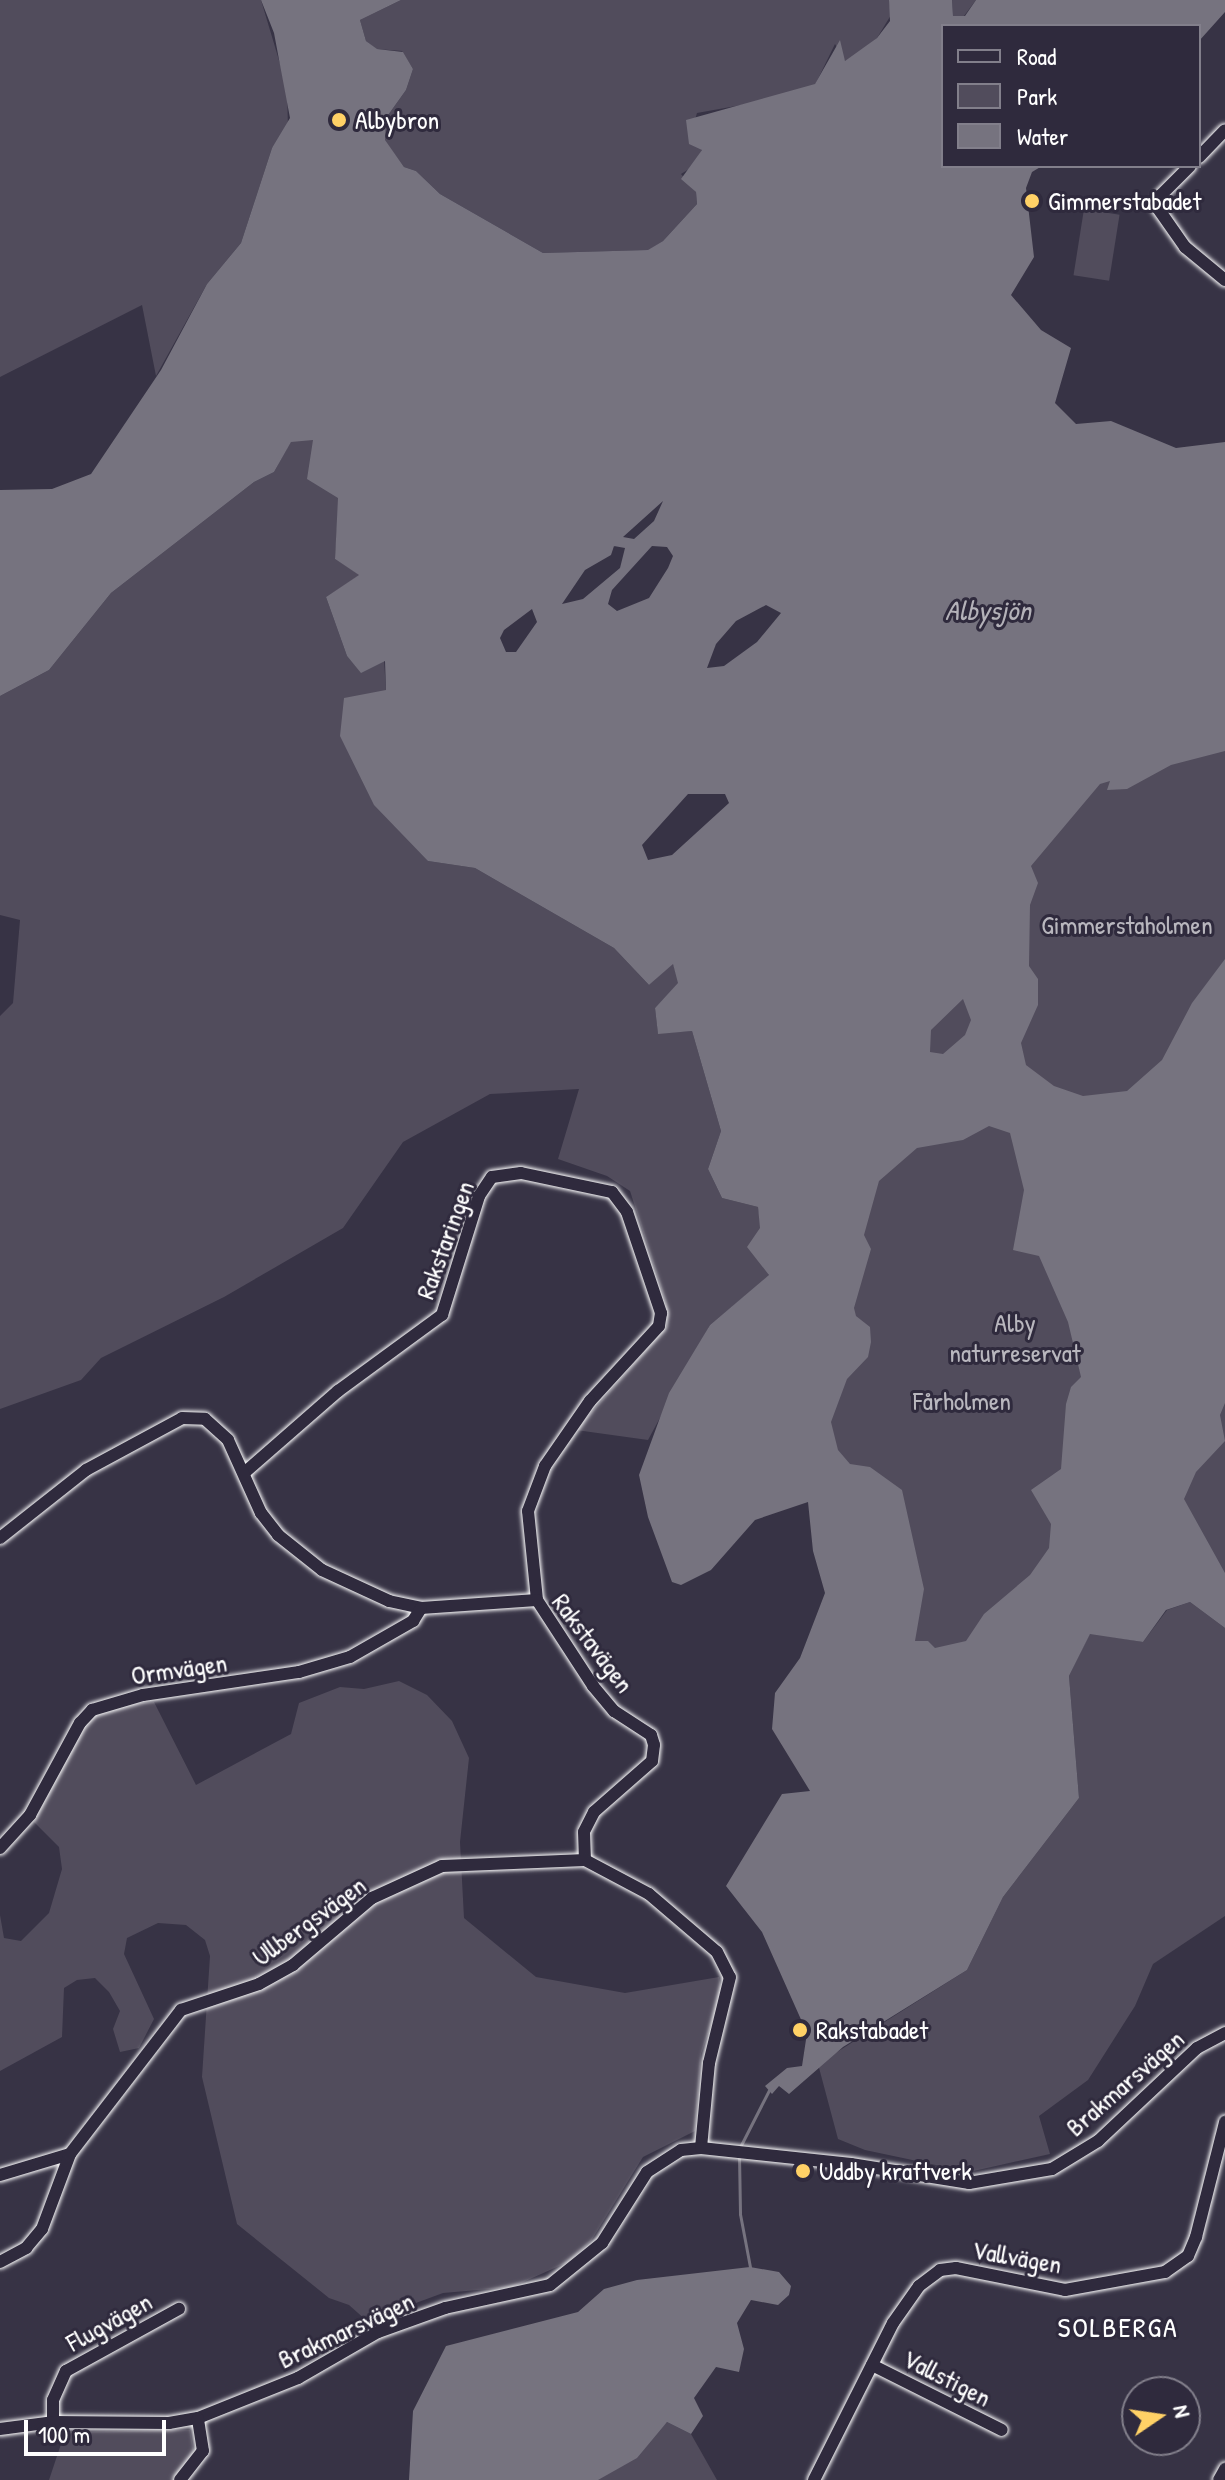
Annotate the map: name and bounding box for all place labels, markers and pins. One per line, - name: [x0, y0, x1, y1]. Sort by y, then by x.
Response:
- place label: Albybron: [355, 104, 439, 136]
- marker: Albybron: [330, 111, 348, 129]
- place label: Gimmerstabadet: [1048, 185, 1202, 217]
- marker: Gimmerstabadet: [1023, 192, 1041, 210]
- place label: Rakstabadet: [816, 2014, 928, 2046]
- marker: Rakstabadet: [791, 2021, 809, 2039]
- place label: Uddby kraftverk: [819, 2155, 972, 2187]
- marker: Uddby kraftverk: [794, 2162, 812, 2180]

